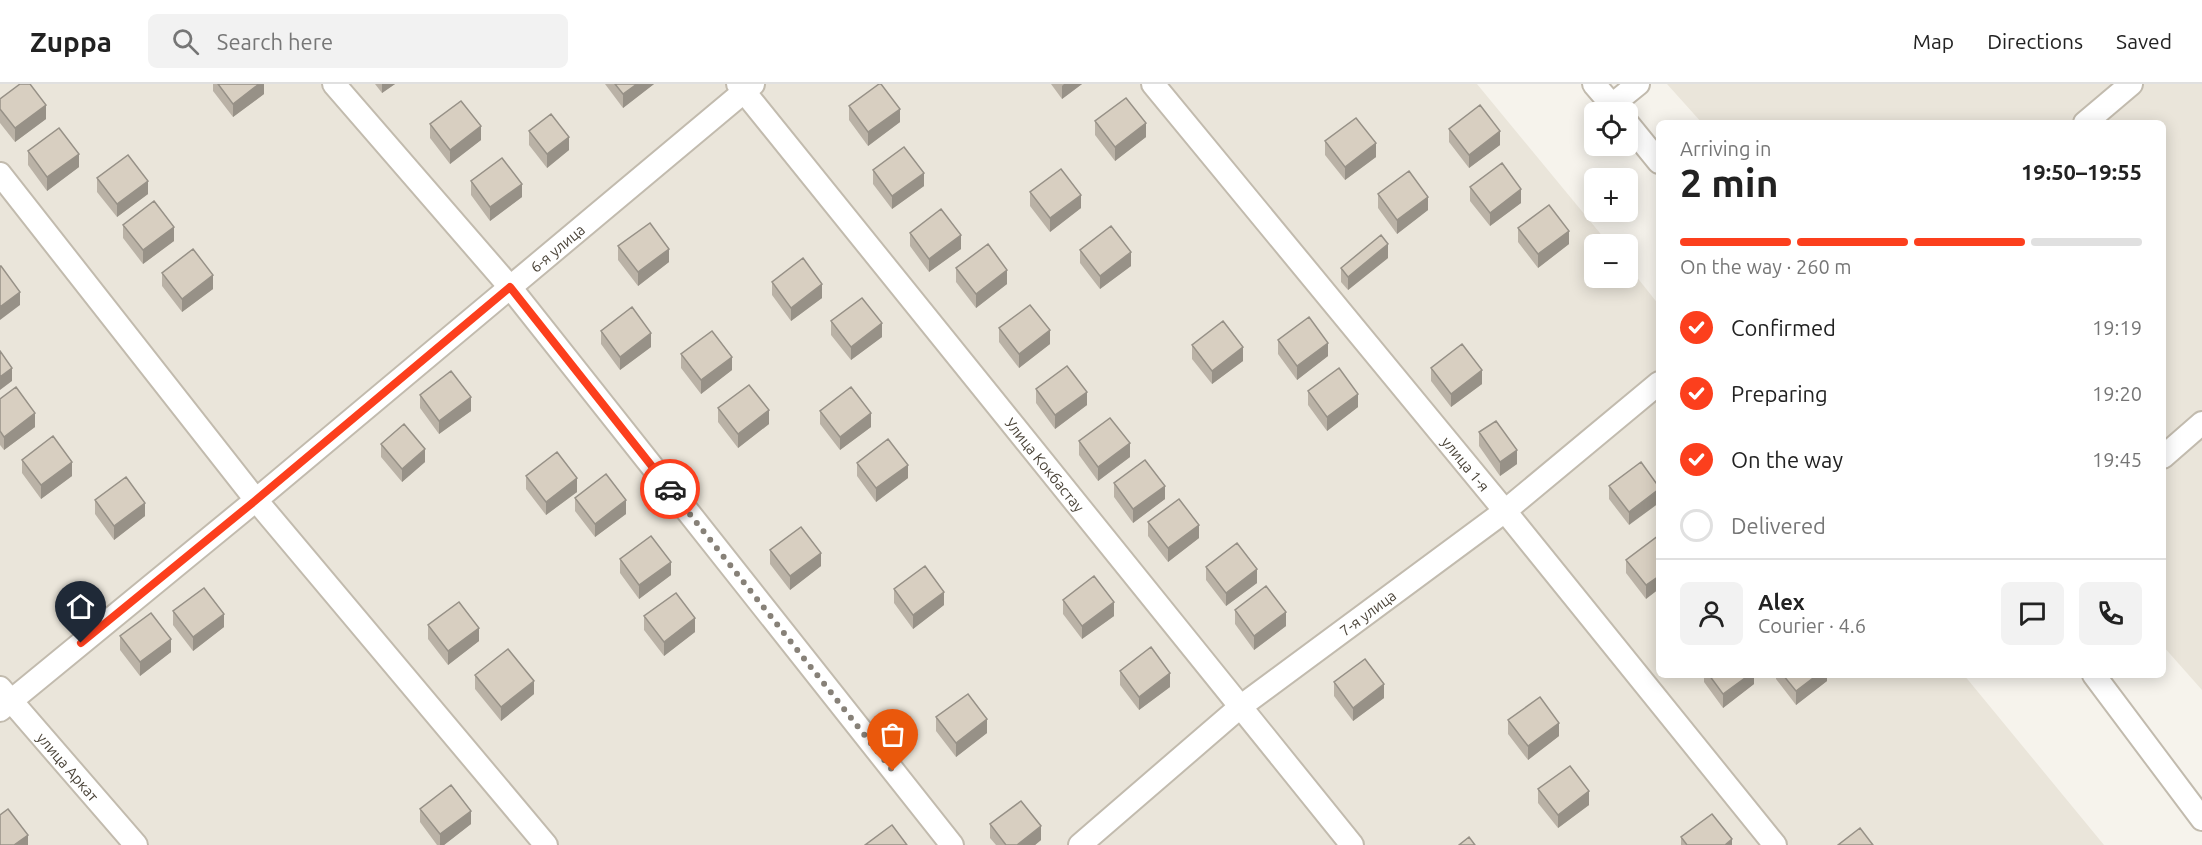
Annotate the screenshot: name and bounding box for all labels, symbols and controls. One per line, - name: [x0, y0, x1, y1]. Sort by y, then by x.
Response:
- search box: [148, 14, 568, 68]
- icon: search: [169, 25, 202, 58]
- text: Zuppa: [30, 26, 112, 57]
- text: Search here: [217, 29, 333, 54]
- text: Map: [1913, 29, 1954, 53]
- text: Directions: [1987, 29, 2083, 53]
- text: Saved: [2116, 29, 2172, 53]
- map controls: [1584, 102, 1638, 288]
- button: locate: [1584, 102, 1638, 156]
- text: Arriving in: [1680, 137, 1771, 160]
- text: 19:50–19:55: [2021, 159, 2142, 184]
- text: 2 min: [1680, 161, 1779, 204]
- button: +: [1584, 168, 1638, 222]
- street label: 6-я улица: [527, 220, 588, 275]
- button: −: [1584, 234, 1638, 288]
- text: On the way · 260 m: [1680, 255, 1852, 278]
- icon: check: [1680, 311, 1713, 344]
- text: Confirmed: [1731, 315, 1836, 340]
- text: 19:19: [2092, 316, 2142, 339]
- icon: check: [1680, 377, 1713, 410]
- text: Preparing: [1731, 381, 1828, 406]
- text: 19:20: [2092, 382, 2142, 405]
- street label: Улица Кокбастау: [1002, 414, 1088, 515]
- street label: улица 1-я: [1439, 433, 1493, 494]
- icon: check: [1680, 443, 1713, 476]
- text: On the way: [1731, 447, 1843, 472]
- text: 19:45: [2092, 448, 2142, 471]
- courier: [640, 459, 700, 519]
- icon: car: [654, 473, 687, 506]
- text: Delivered: [1731, 513, 1826, 538]
- pin: [55, 581, 106, 643]
- button: person: [1680, 582, 1743, 645]
- button: chat: [2001, 582, 2064, 645]
- button: phone: [2079, 582, 2142, 645]
- street label: 7-я улица: [1336, 586, 1399, 639]
- text: Alex: [1758, 589, 1805, 614]
- icon: home: [64, 590, 97, 623]
- text: Courier · 4.6: [1758, 614, 1866, 637]
- pin: [867, 709, 918, 771]
- icon: bag: [876, 718, 909, 751]
- street label: улица Аркат: [34, 729, 103, 805]

